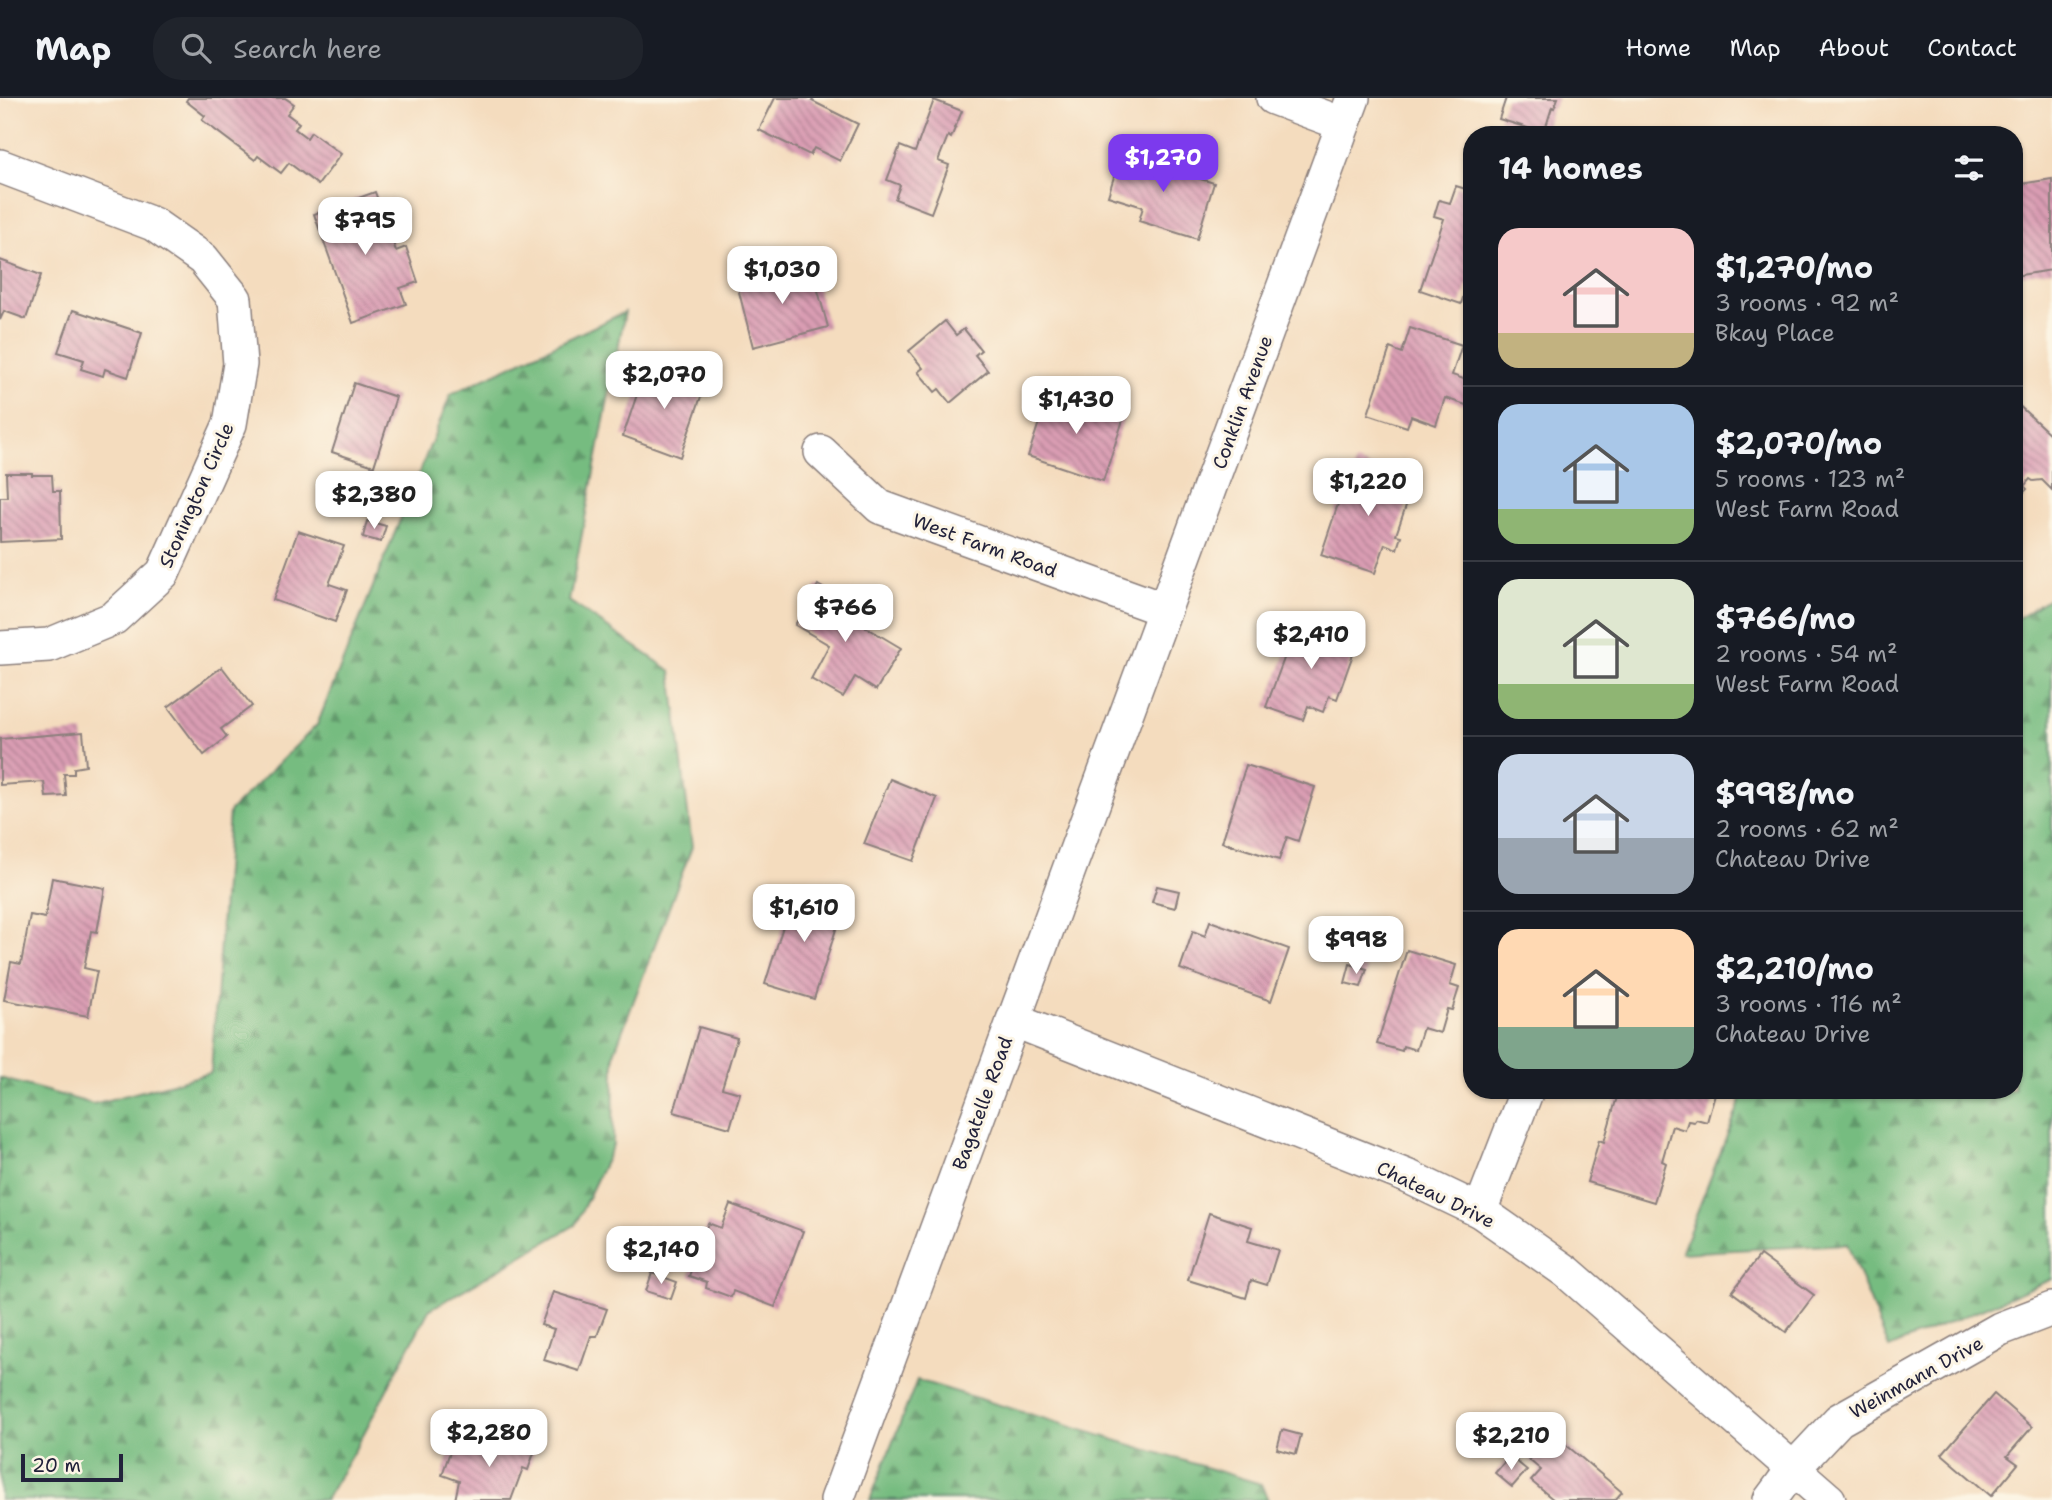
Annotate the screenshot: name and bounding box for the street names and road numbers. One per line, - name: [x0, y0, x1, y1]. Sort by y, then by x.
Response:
- street label: Conklin Avenue: [1207, 332, 1278, 473]
- street label: Stonington Circle: [153, 419, 240, 572]
- street label: West Farm Road: [909, 508, 1061, 583]
- street label: Bagatelle Road: [947, 1033, 1018, 1173]
- street label: Chateau Drive: [1373, 1155, 1499, 1234]
- street label: Weinmann Drive: [1845, 1330, 1988, 1425]

